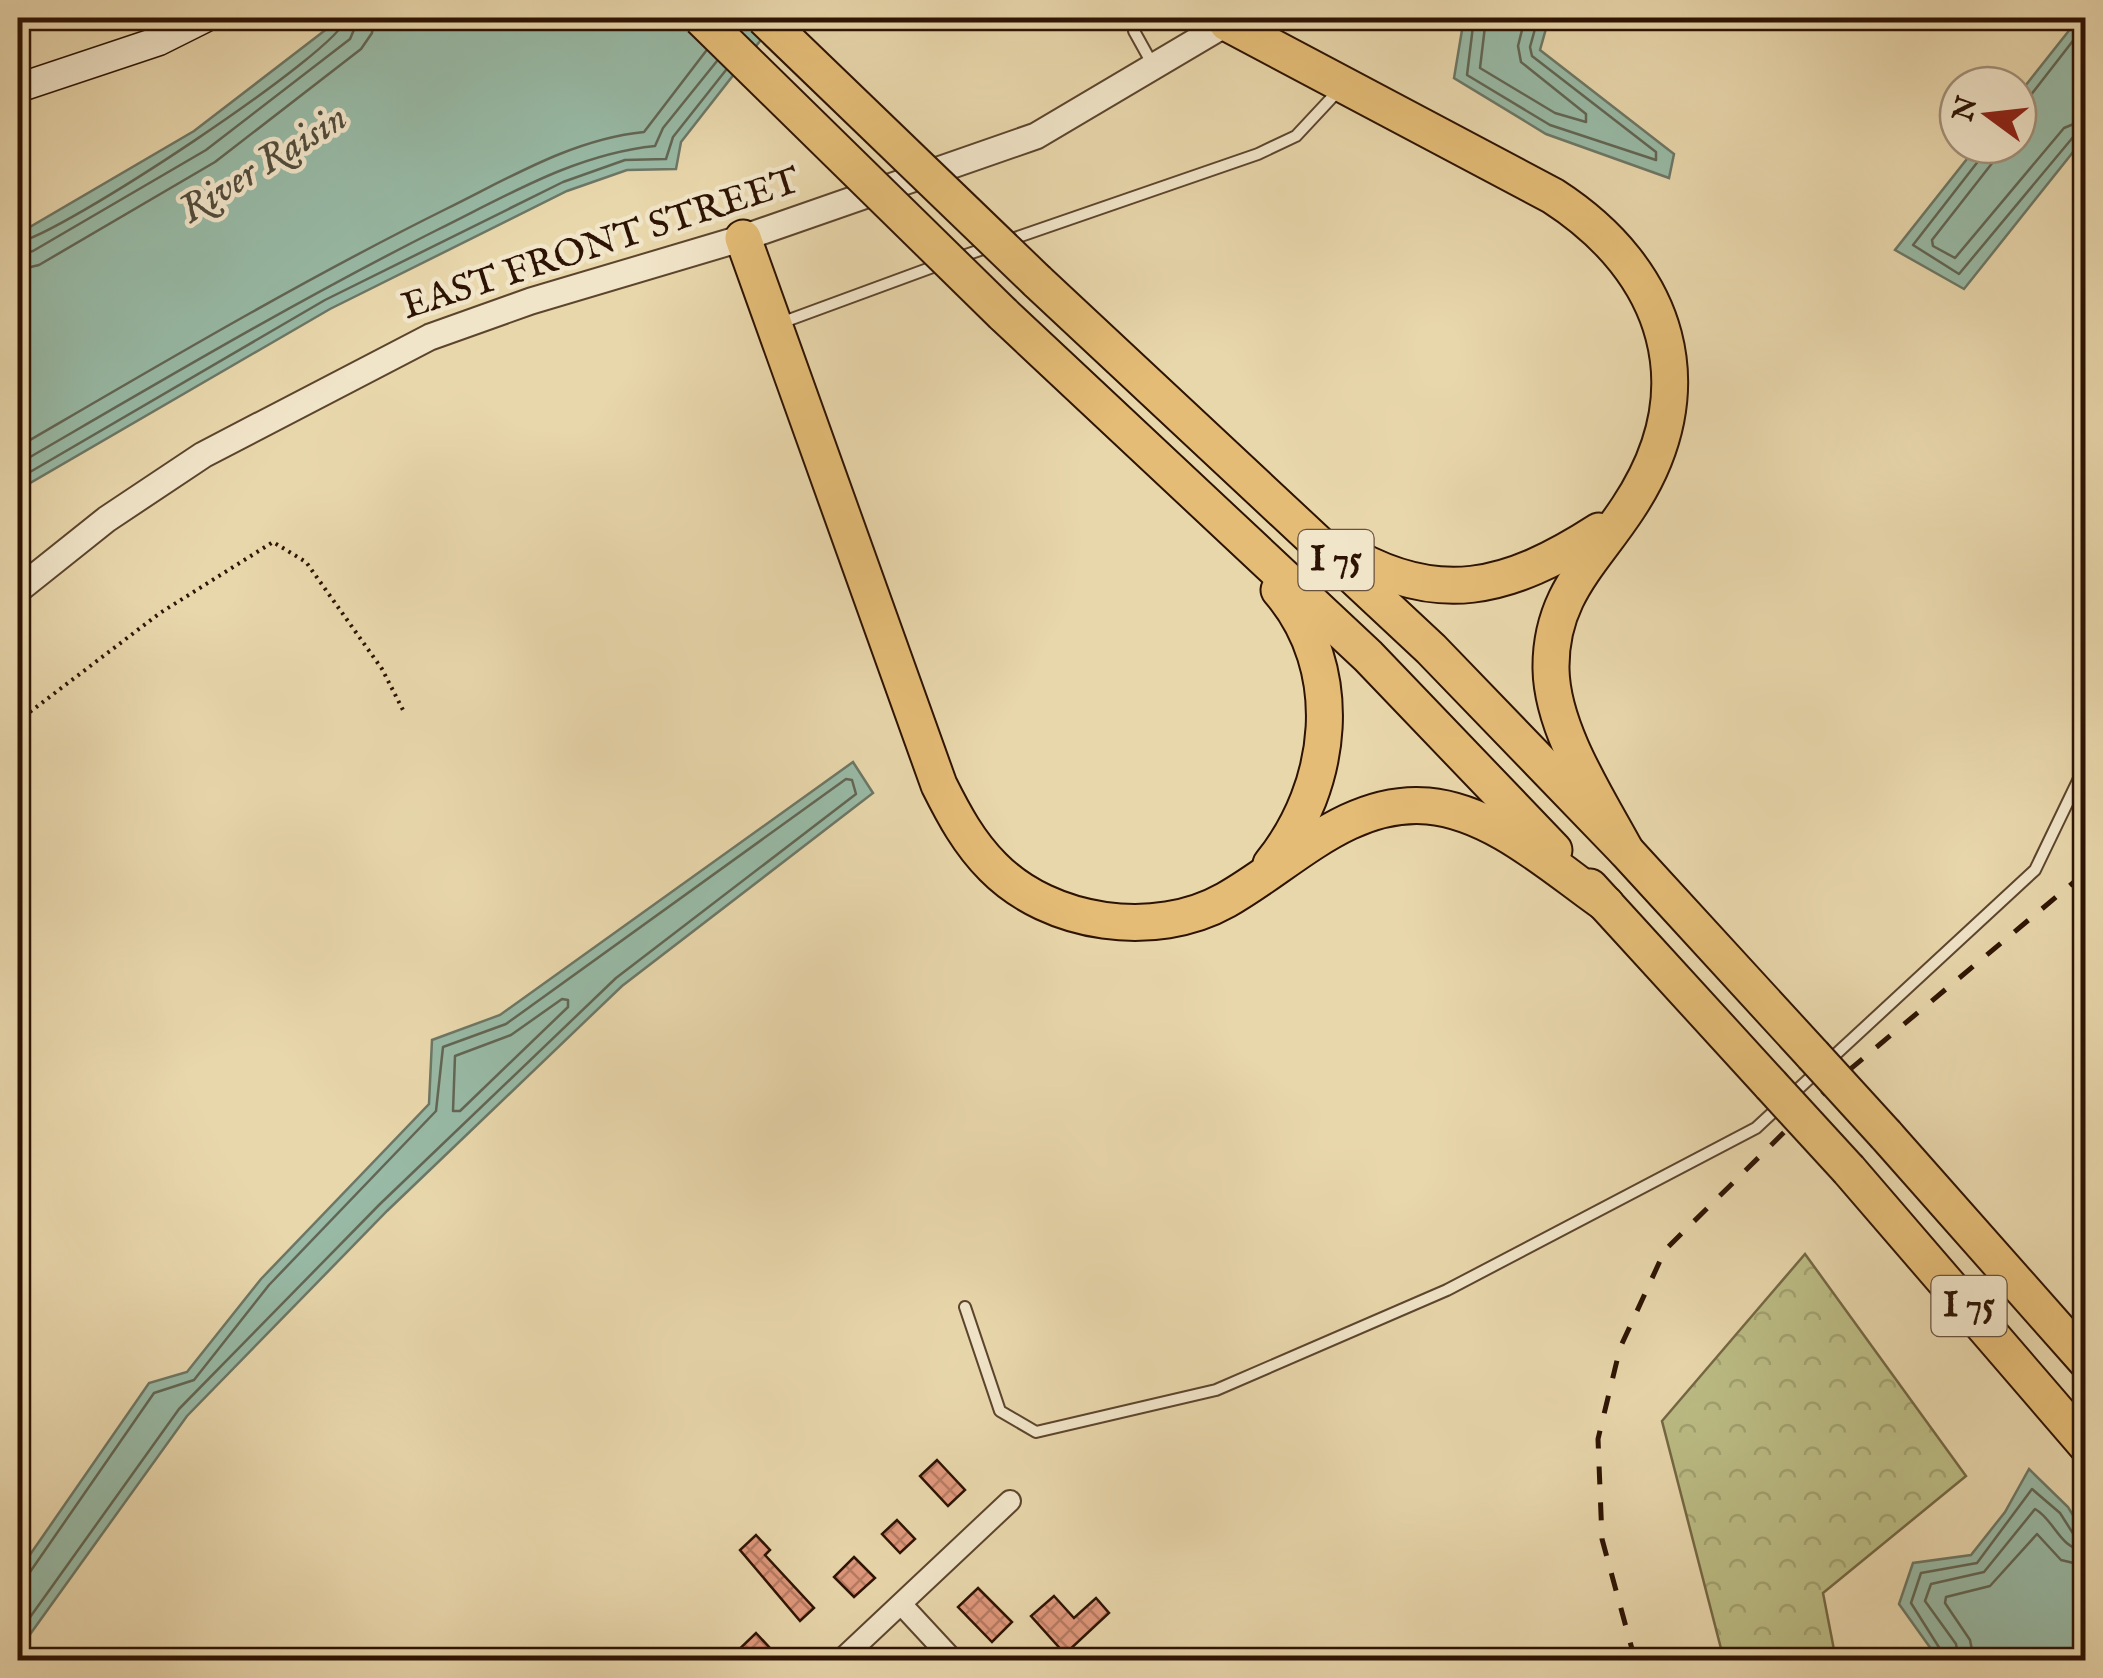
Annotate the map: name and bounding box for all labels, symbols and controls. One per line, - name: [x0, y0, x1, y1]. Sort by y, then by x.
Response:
- north arrow: [1938, 65, 2038, 165]
- water label: River Raisin: [170, 93, 358, 237]
- text: N: [1946, 93, 1986, 126]
- street label: EAST FRONT STREET: [396, 158, 806, 332]
- road number: I 75: [1298, 530, 1374, 590]
- road number: I 75: [1932, 1276, 2006, 1336]

